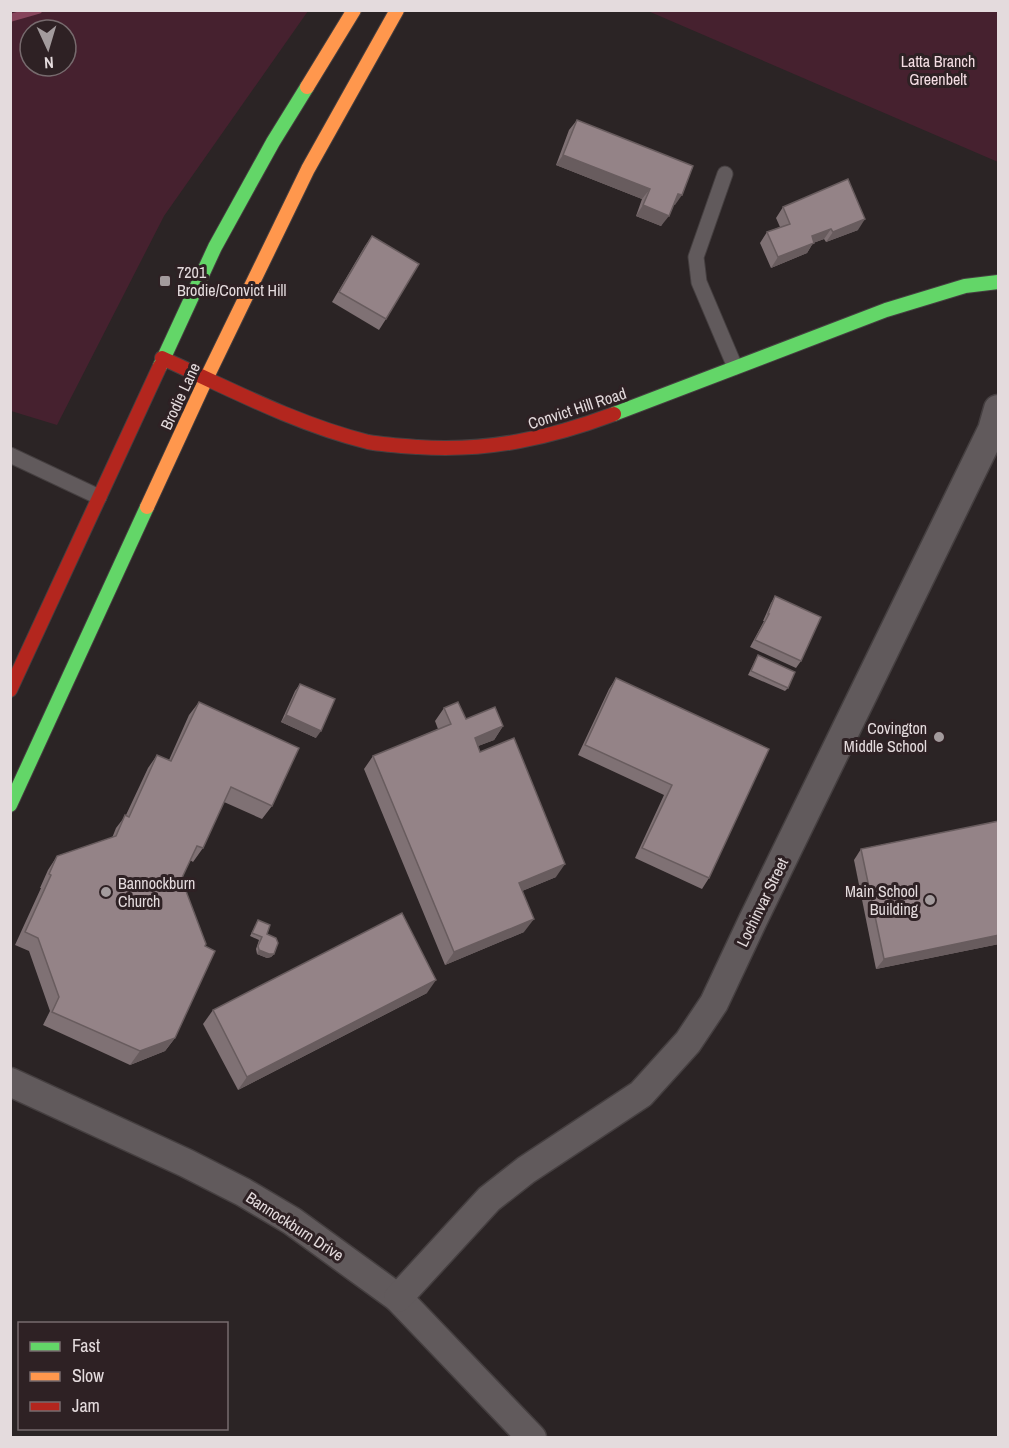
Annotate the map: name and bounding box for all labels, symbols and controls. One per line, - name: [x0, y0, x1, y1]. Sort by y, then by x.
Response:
- north arrow: [18, 18, 78, 78]
- park label: Latta Branch Greenbelt: [901, 50, 975, 90]
- text: N: [44, 52, 55, 74]
- place label: 7201 Brodie/Convict Hill: [177, 261, 286, 301]
- marker: 7201 Brodie/Convict Hill: [158, 274, 172, 288]
- street label: Brodie Lane: [155, 359, 205, 433]
- street label: Convict Hill Road: [525, 382, 629, 434]
- place label: Covington Middle School: [844, 717, 927, 757]
- marker: Covington Middle School: [932, 730, 946, 744]
- street label: Lochinvar Street: [731, 854, 793, 950]
- place label: Bannockburn Church: [118, 872, 195, 912]
- place label: Main School Building: [845, 880, 919, 920]
- marker: Bannockburn Church: [99, 885, 113, 899]
- marker: Main School Building: [923, 893, 937, 907]
- street label: Bannockburn Drive: [242, 1186, 348, 1266]
- legend: [18, 1322, 228, 1430]
- text: Fast: [72, 1333, 100, 1358]
- text: Slow: [72, 1363, 104, 1388]
- text: Jam: [72, 1393, 100, 1418]

